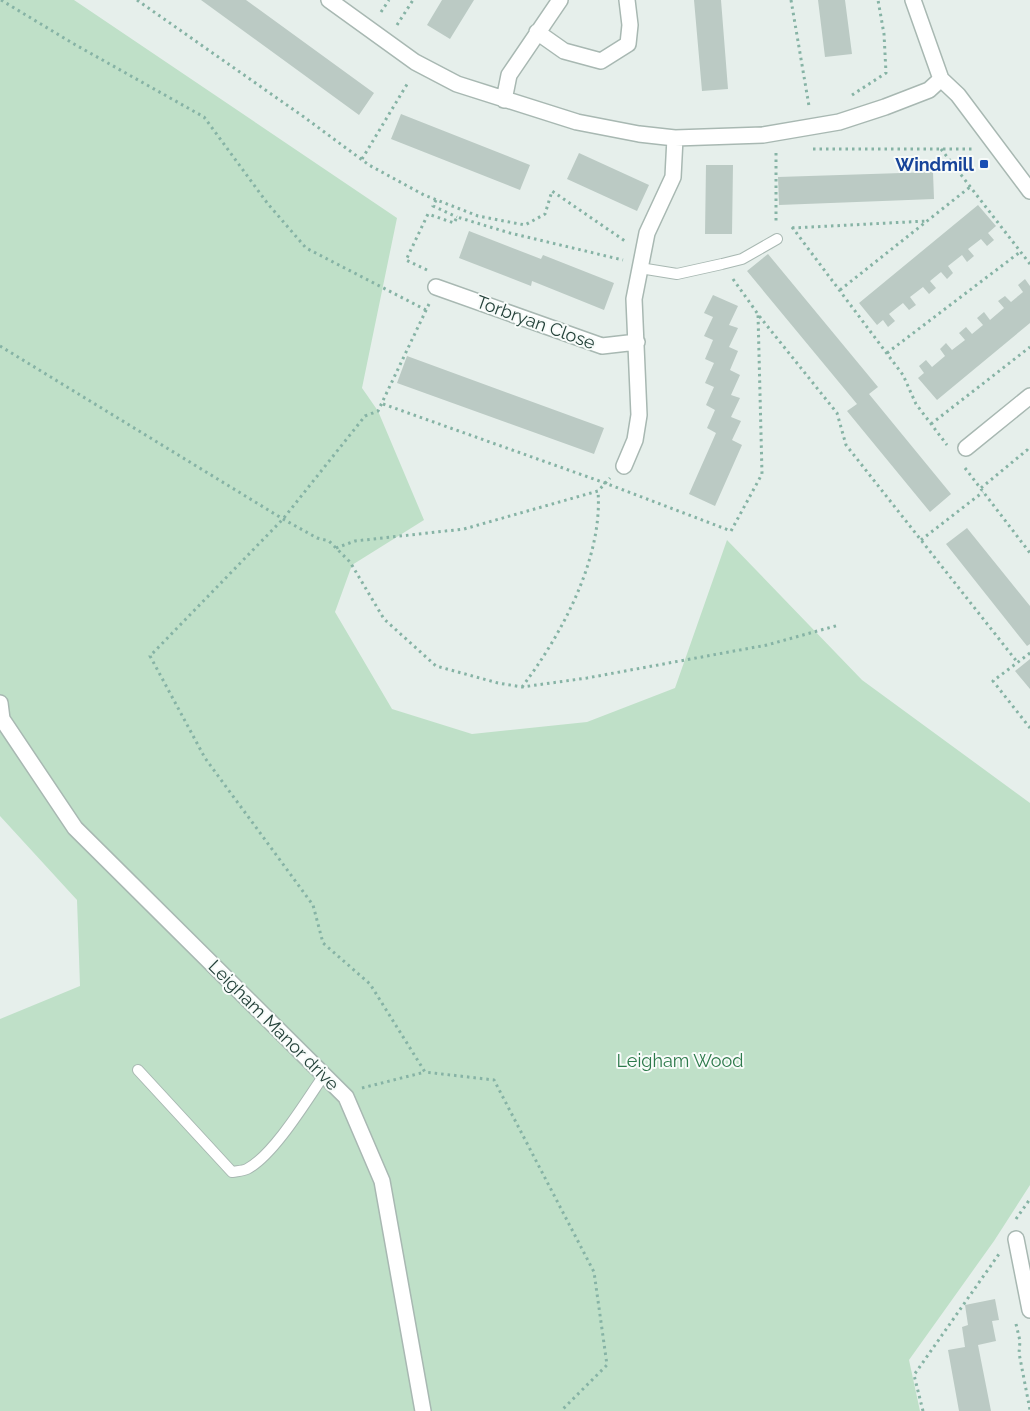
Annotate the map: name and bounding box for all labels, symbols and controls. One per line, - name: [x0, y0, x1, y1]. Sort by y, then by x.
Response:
- place label: Windmill: [895, 154, 974, 175]
- marker: Windmill: [978, 158, 990, 170]
- street label: Torbryan Close: [474, 291, 599, 353]
- street label: Leigham Manor drive: [204, 955, 344, 1095]
- park label: Leigham Wood: [617, 1050, 743, 1071]

